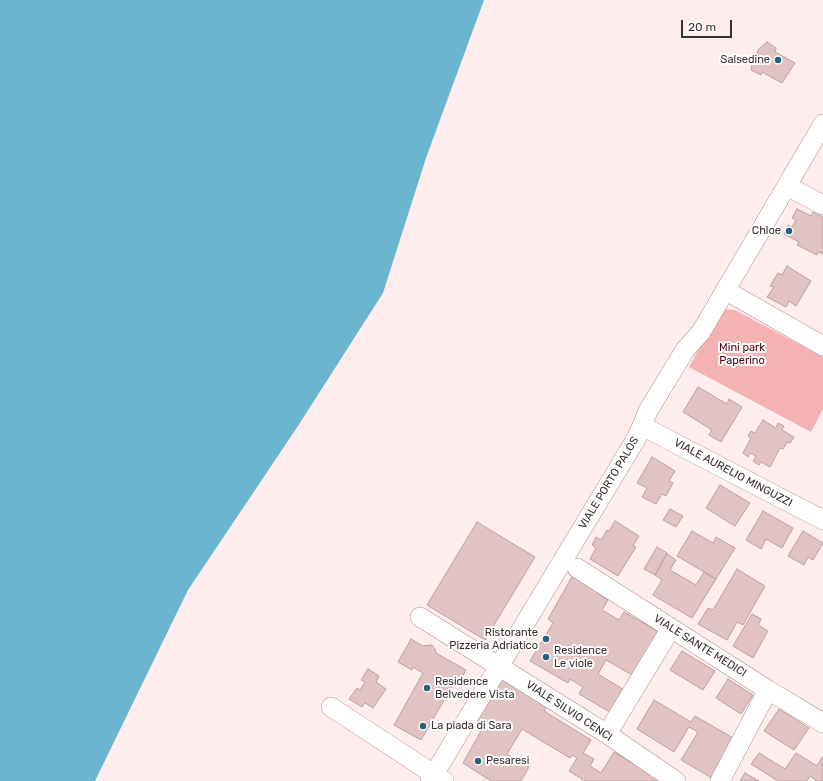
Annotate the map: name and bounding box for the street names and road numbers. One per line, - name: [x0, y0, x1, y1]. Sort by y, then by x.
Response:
- street label: VIALE PORTO PALOS: [576, 434, 642, 532]
- street label: VIALE AURELIO MINGUZZI: [672, 436, 794, 510]
- street label: VIALE SANTE MEDICI: [651, 612, 749, 680]
- street label: VIALE SILVIO CENCI: [523, 678, 615, 744]

